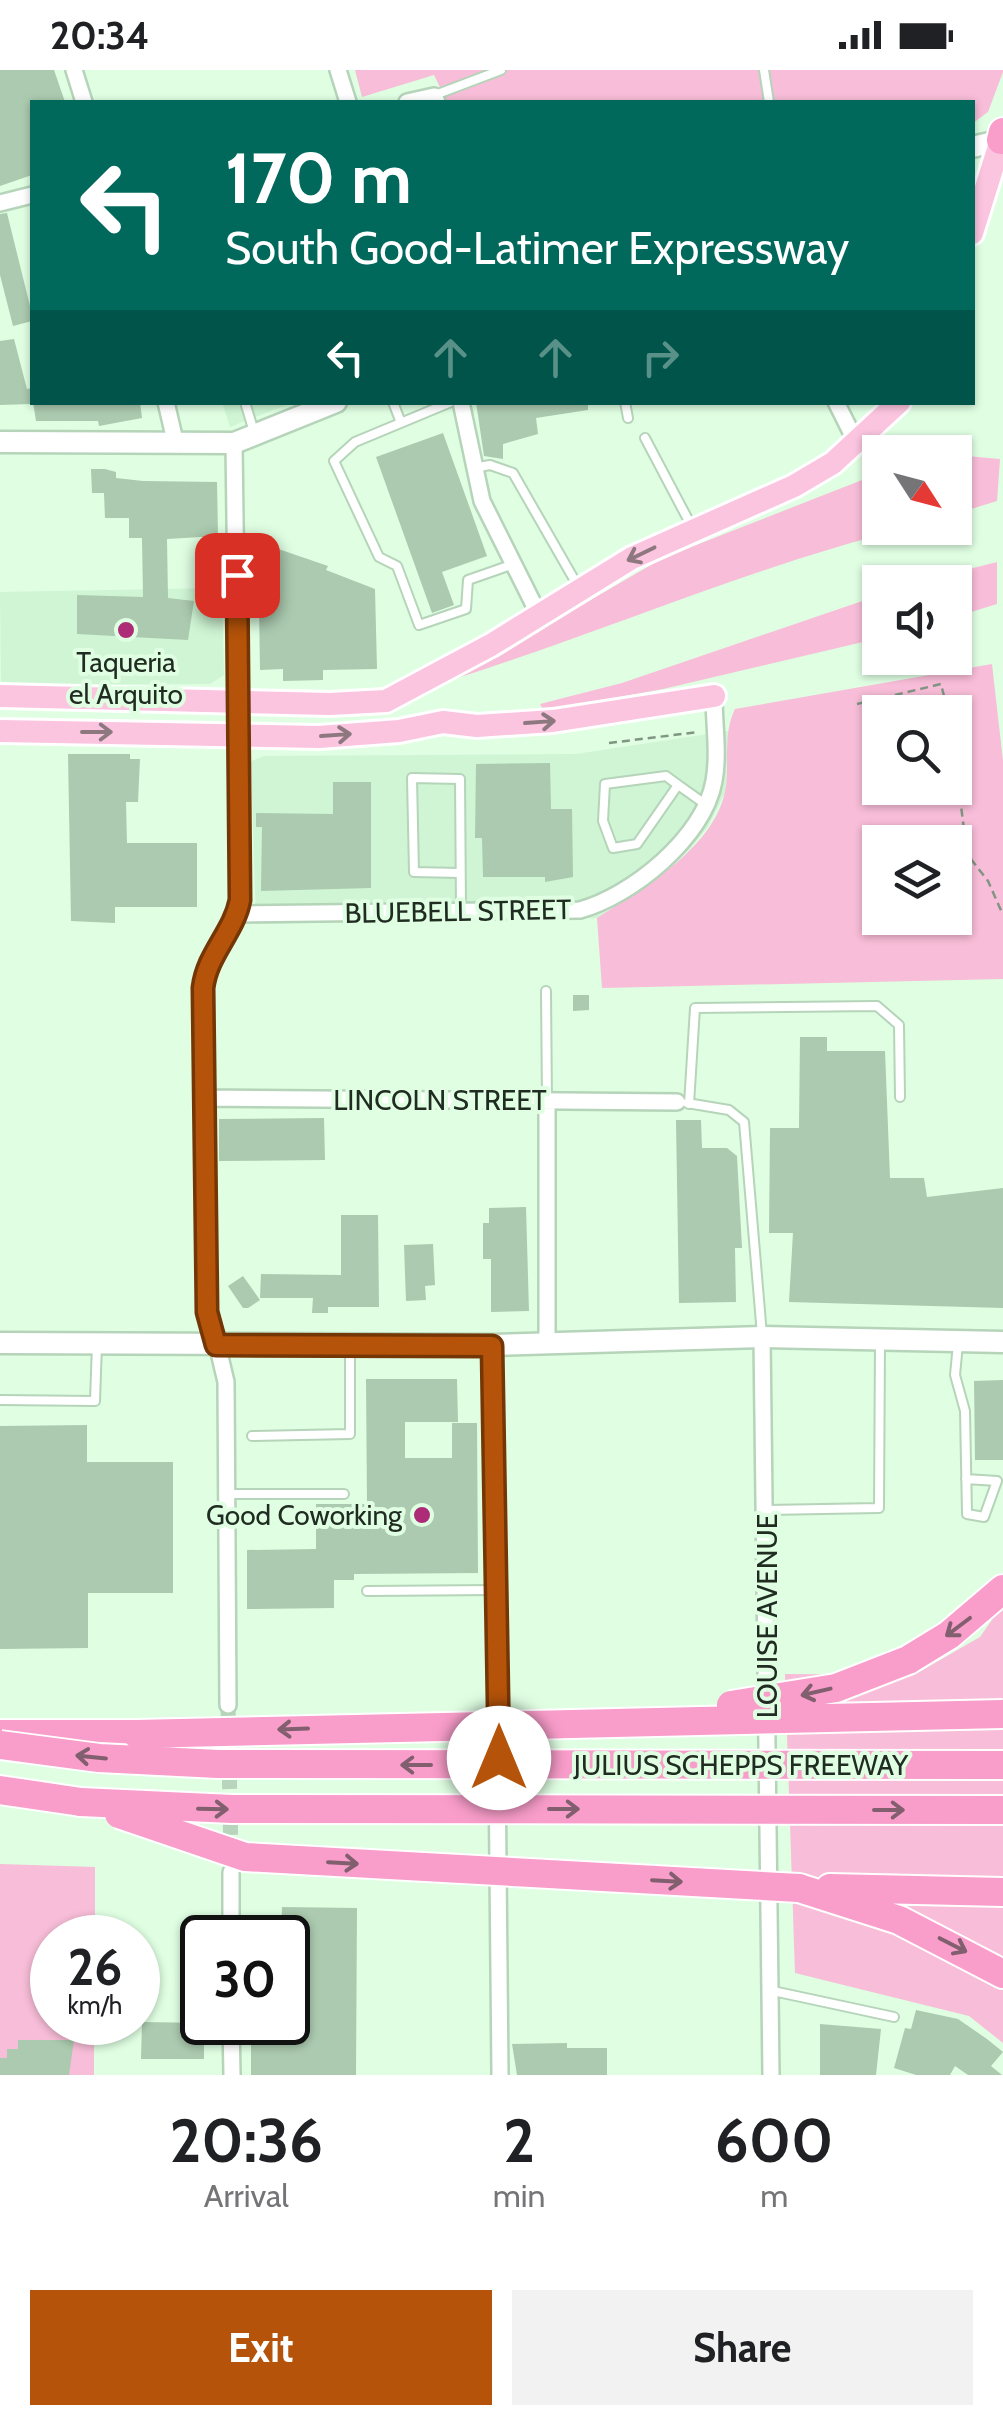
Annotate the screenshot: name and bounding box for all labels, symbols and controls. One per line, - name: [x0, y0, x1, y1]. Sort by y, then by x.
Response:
- text: 20:34: [50, 12, 149, 59]
- text: 170 m: [225, 135, 412, 221]
- icon: left: [60, 140, 190, 270]
- text: South Good-Latimer Expressway: [225, 221, 849, 275]
- icon: left: [318, 330, 373, 385]
- icon: ahead: [423, 330, 478, 385]
- icon: ahead: [528, 330, 583, 385]
- icon: right: [633, 330, 688, 385]
- north arrow: [862, 435, 972, 545]
- map controls: [862, 435, 972, 935]
- pin: [195, 533, 280, 618]
- one-way arrow: [626, 546, 656, 565]
- icon: arrive: [210, 548, 265, 603]
- button: sound: [862, 565, 972, 675]
- marker: Taqueria el Arquito: [115, 619, 137, 641]
- place label: Taqueria el Arquito: [69, 645, 183, 711]
- button: search: [862, 695, 972, 805]
- one-way arrow: [524, 712, 556, 731]
- one-way arrow: [80, 722, 113, 742]
- one-way arrow: [320, 726, 352, 745]
- button: layers: [862, 825, 972, 935]
- street label: BLUEBELL STREET: [344, 892, 572, 930]
- street label: LINCOLN STREET: [333, 1083, 547, 1117]
- place label: Good Coworking: [206, 1498, 403, 1532]
- marker: Good Coworking: [411, 1504, 433, 1526]
- street label: LOUISE AVENUE: [750, 1514, 784, 1718]
- one-way arrow: [945, 1617, 972, 1638]
- one-way arrow: [801, 1684, 833, 1702]
- position arrow: [447, 1706, 551, 1810]
- one-way arrow: [278, 1720, 310, 1739]
- one-way arrow: [75, 1748, 107, 1767]
- street label: JULIUS SCHEPPS FREEWAY: [573, 1748, 909, 1782]
- one-way arrow: [400, 1756, 432, 1774]
- one-way arrow: [196, 1800, 229, 1818]
- one-way arrow: [548, 1800, 580, 1818]
- one-way arrow: [872, 1800, 905, 1820]
- one-way arrow: [326, 1854, 358, 1873]
- one-way arrow: [651, 1872, 683, 1891]
- speed limit sign: 30: [180, 1915, 310, 2045]
- one-way arrow: [937, 1936, 967, 1955]
- text: 26: [68, 1937, 122, 1998]
- text: km/h: [68, 1990, 122, 2020]
- text: 20:36: [170, 2104, 323, 2177]
- text: 2: [503, 2104, 535, 2177]
- text: 600: [715, 2104, 833, 2177]
- text: Arrival: [204, 2176, 289, 2215]
- text: min: [493, 2176, 545, 2215]
- text: m: [760, 2176, 788, 2215]
- button: Exit: [30, 2290, 492, 2405]
- button: Share: [512, 2290, 973, 2405]

